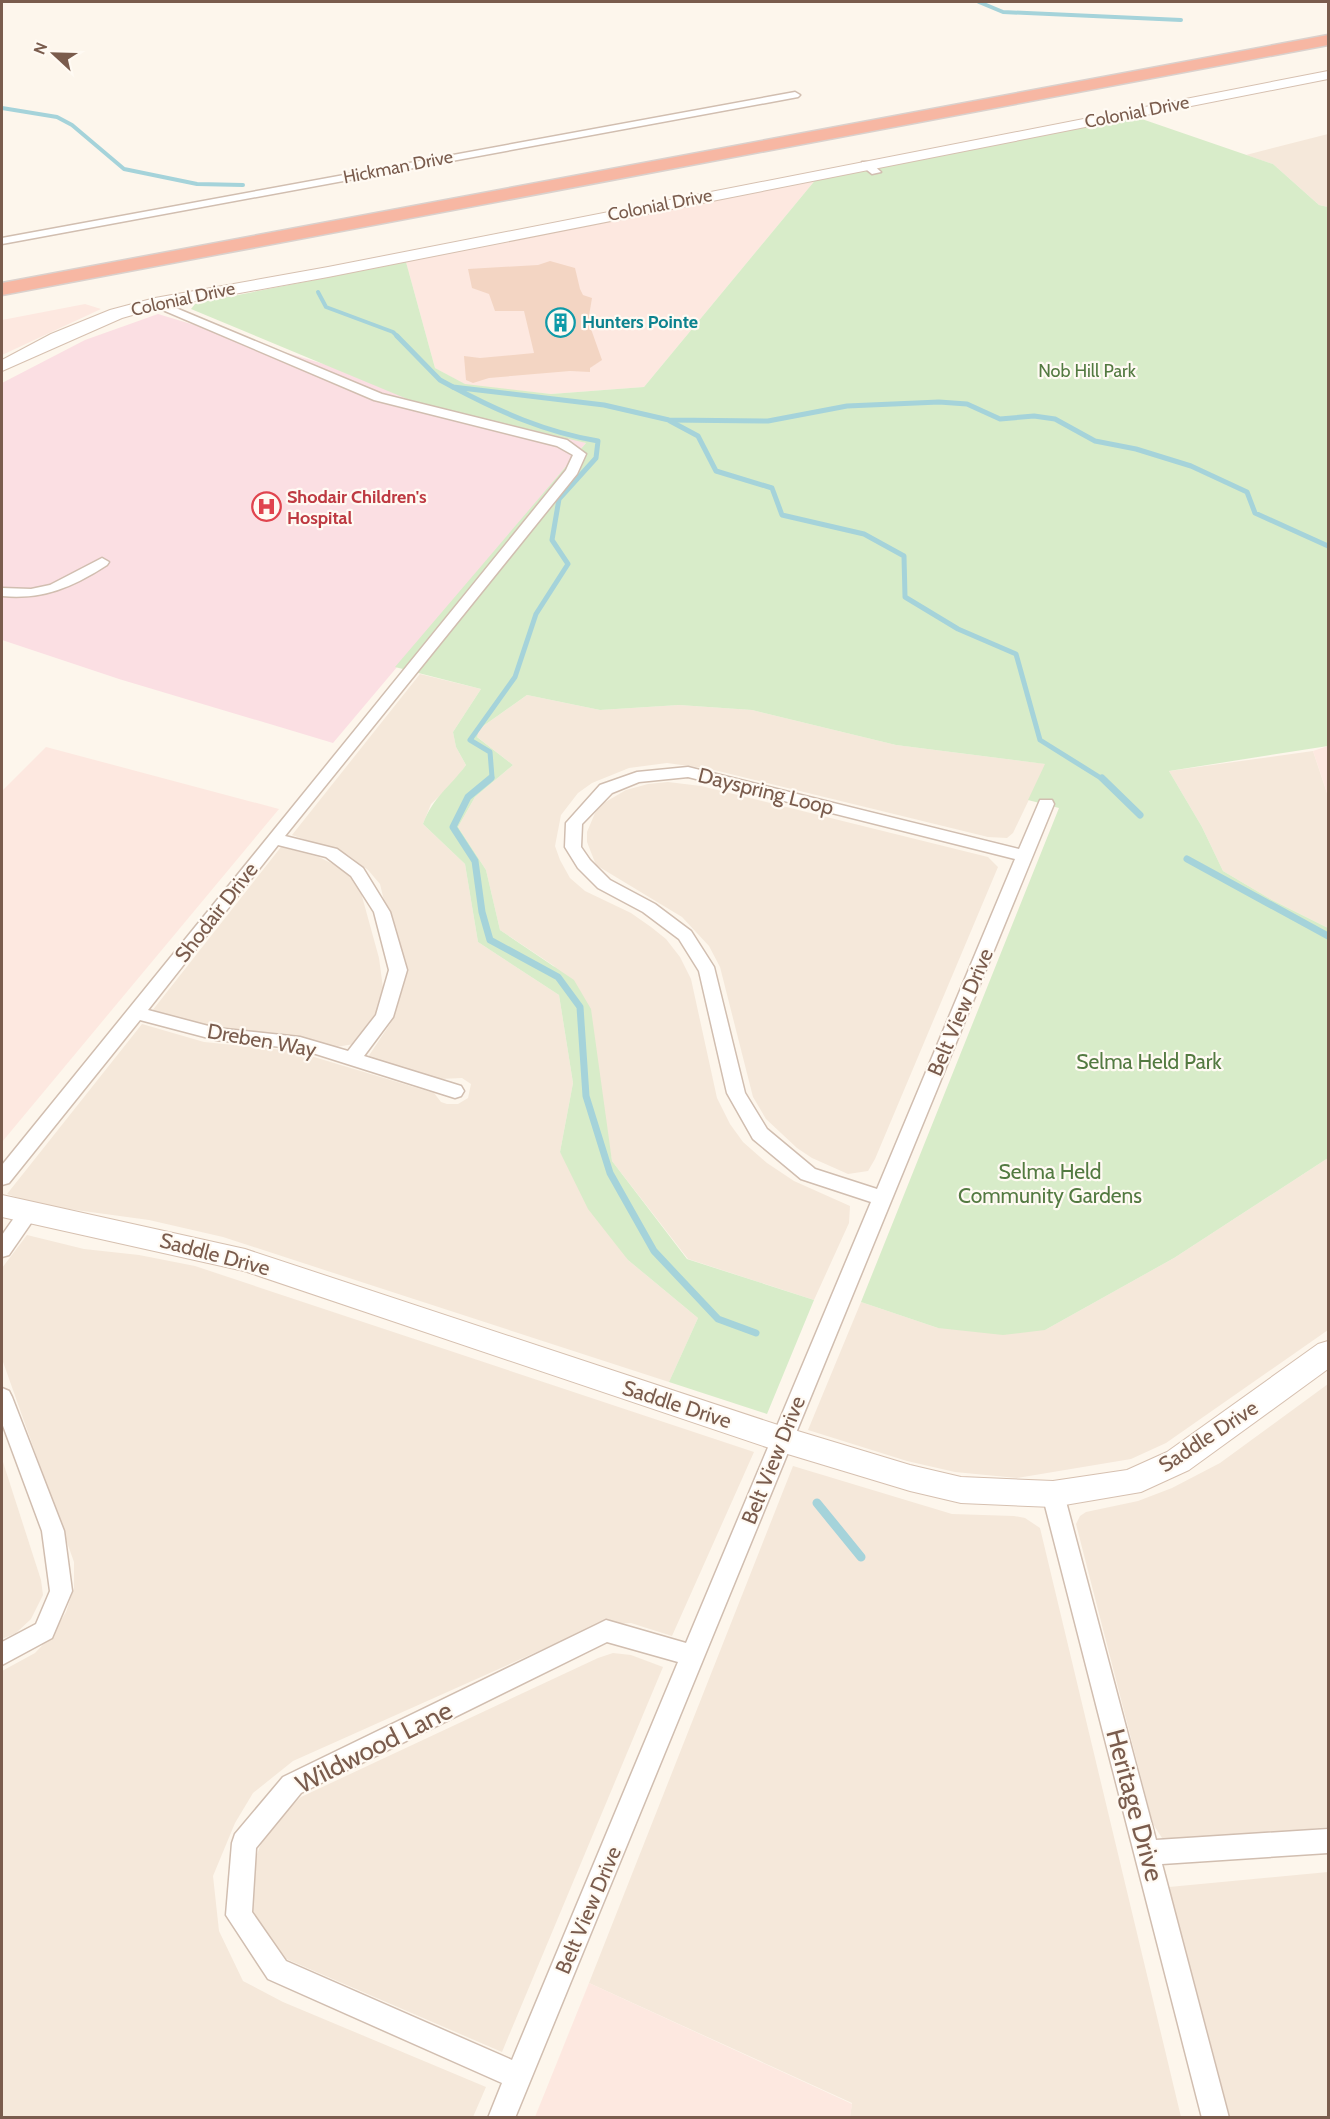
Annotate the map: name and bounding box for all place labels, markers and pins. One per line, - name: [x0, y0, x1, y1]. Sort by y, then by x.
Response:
- building icon: Hunters Pointe: [545, 306, 577, 338]
- place label: Hunters Pointe: [582, 311, 698, 333]
- place label: Shodair Children's Hospital: [287, 486, 427, 529]
- hospital icon: Shodair Children's Hospital: [250, 491, 282, 523]

